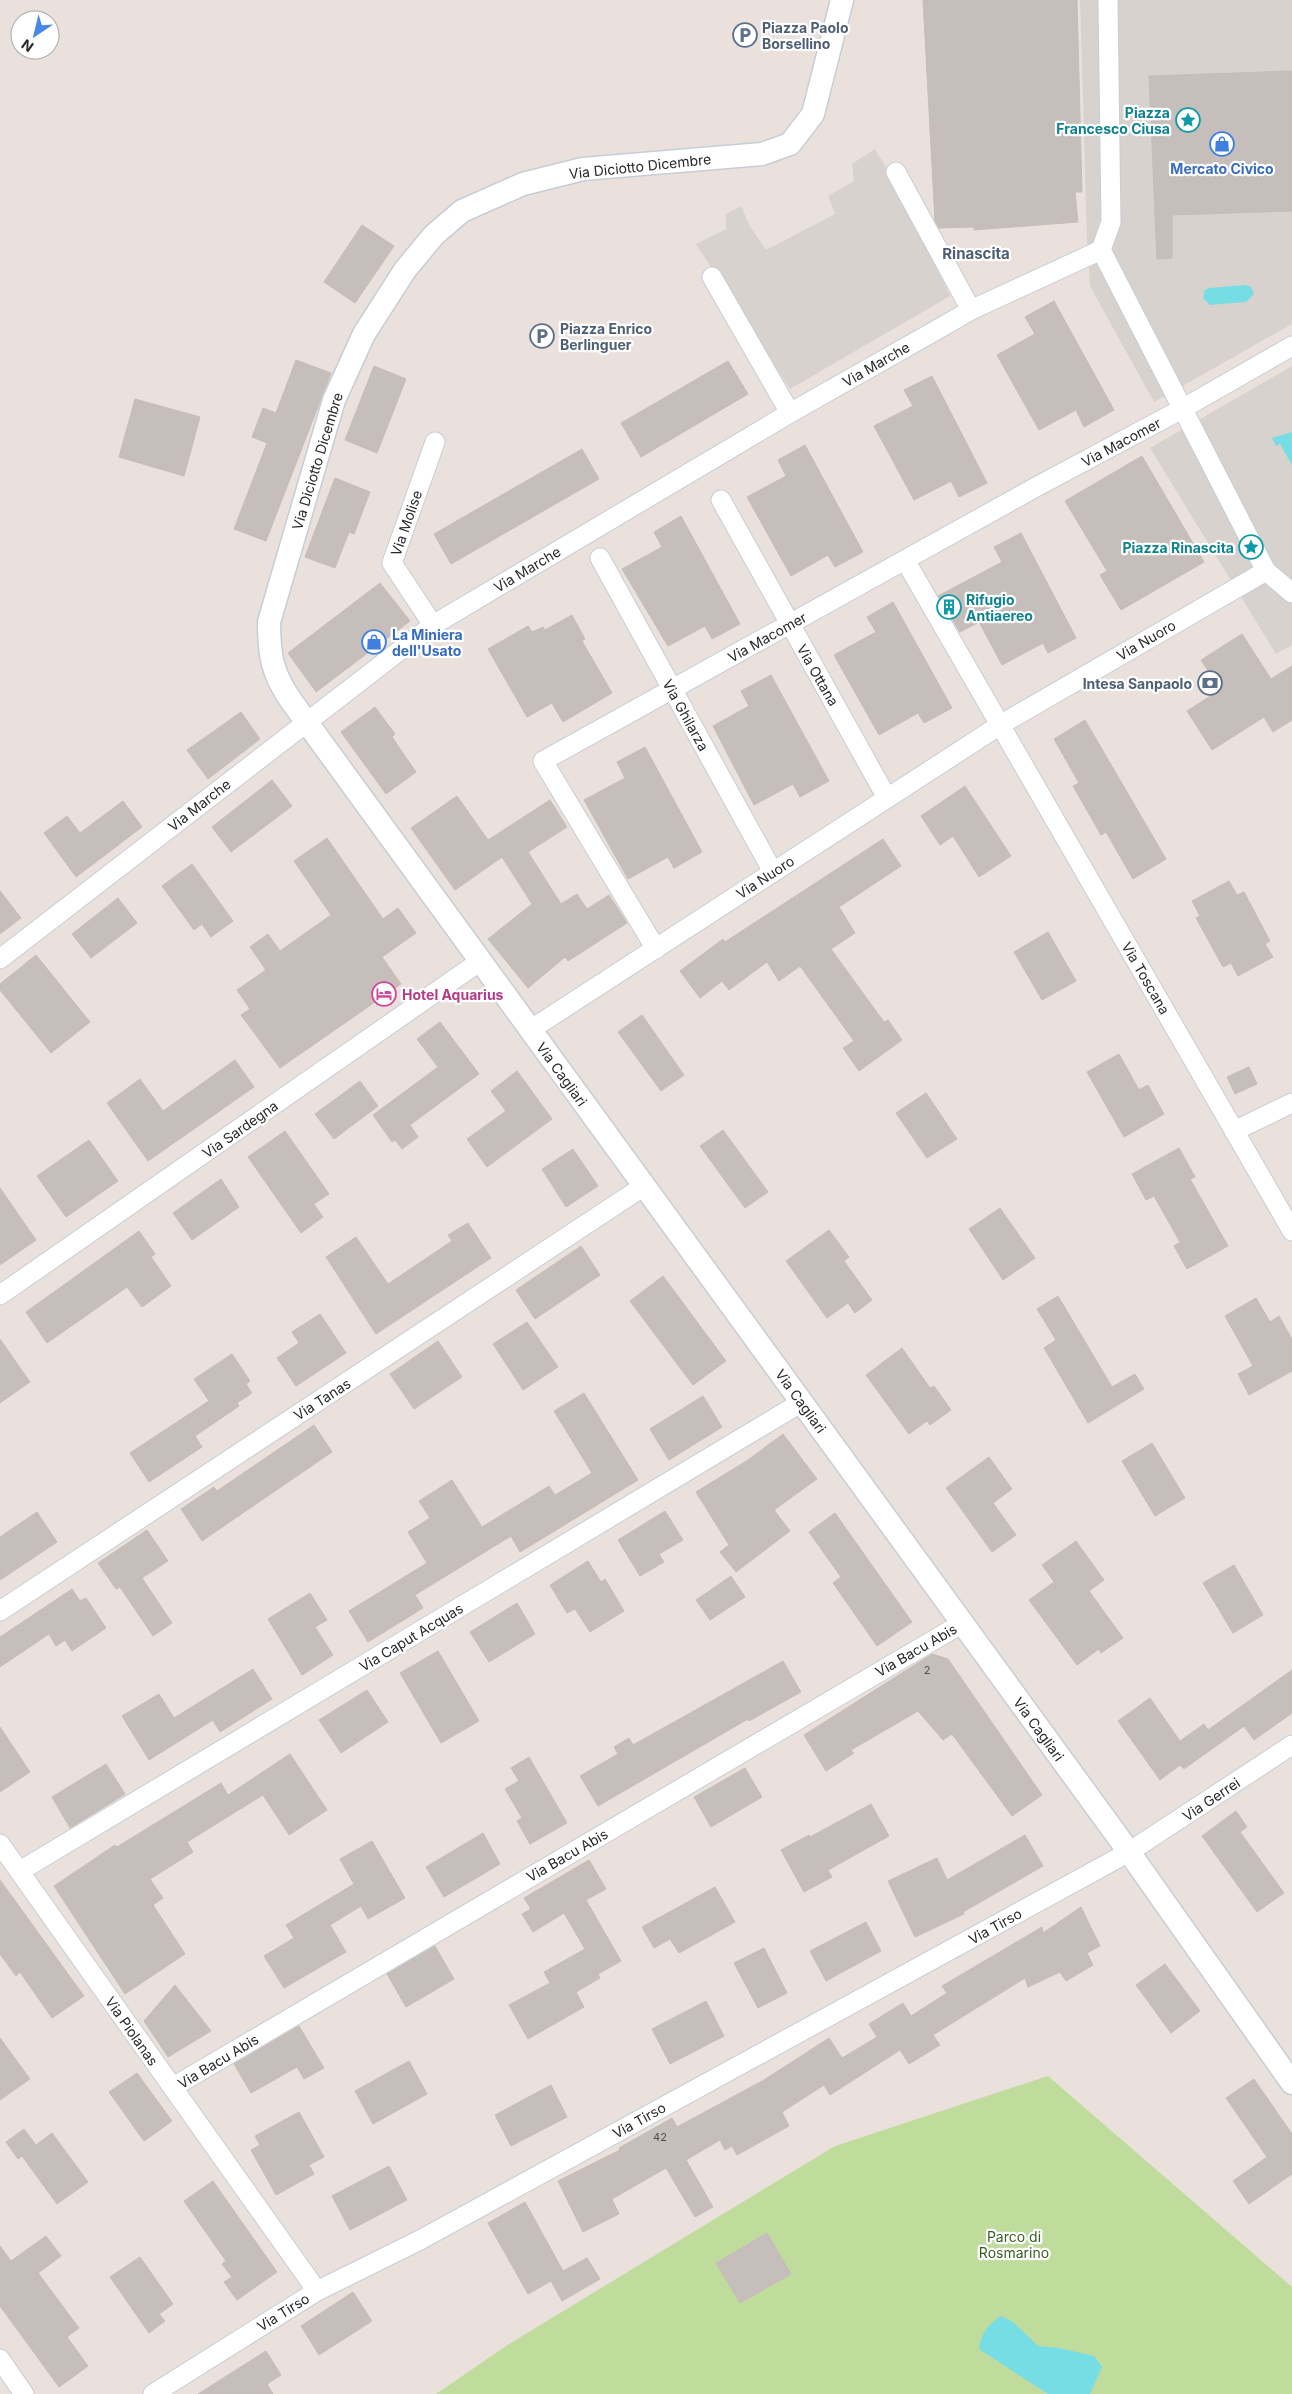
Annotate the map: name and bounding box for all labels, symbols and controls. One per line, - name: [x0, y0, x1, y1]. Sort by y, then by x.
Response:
- north arrow: [10, 10, 60, 60]
- place label: Piazza Paolo Borsellino: [762, 19, 849, 52]
- parking icon: Piazza Paolo Borsellino: [732, 22, 758, 48]
- text: N: [18, 36, 37, 56]
- place label: Piazza Francesco Ciusa: [1056, 104, 1170, 137]
- place icon: Piazza Francesco Ciusa: [1175, 107, 1201, 133]
- shop icon: Mercato Civico: [1209, 131, 1235, 157]
- street label: Via Diciotto Dicembre: [568, 150, 712, 182]
- place label: Mercato Civico: [1170, 160, 1274, 177]
- district label: Rinascita: [942, 244, 1010, 263]
- place label: Piazza Enrico Berlinguer: [560, 320, 653, 353]
- parking icon: Piazza Enrico Berlinguer: [529, 323, 555, 349]
- street label: Via Marche: [839, 338, 913, 390]
- street label: Via Diciotto Dicembre: [288, 390, 346, 532]
- street label: Via Macomer: [1078, 414, 1164, 470]
- street label: Via Molise: [387, 488, 425, 558]
- place icon: Piazza Rinascita: [1238, 534, 1264, 560]
- place label: Piazza Rinascita: [1122, 539, 1234, 556]
- street label: Via Marche: [491, 542, 563, 596]
- place label: Rifugio Antiaereo: [966, 591, 1033, 624]
- building icon: Rifugio Antiaereo: [936, 594, 962, 620]
- street label: Via Macomer: [725, 608, 809, 666]
- street label: Via Nuoro: [1113, 616, 1179, 664]
- place label: La Miniera dell'Usato: [392, 626, 463, 659]
- shop icon: La Miniera dell'Usato: [361, 629, 387, 655]
- street label: Via Ottana: [794, 641, 842, 709]
- bank icon: Intesa Sanpaolo: [1197, 670, 1223, 696]
- place label: Intesa Sanpaolo: [1083, 675, 1192, 692]
- street label: Via Ghilarza: [659, 676, 713, 754]
- street label: Via Marche: [164, 775, 234, 835]
- street label: Via Nuoro: [733, 852, 797, 902]
- street label: Via Toscana: [1118, 939, 1174, 1017]
- hotel icon: Hotel Aquarius: [371, 981, 397, 1007]
- place label: Hotel Aquarius: [402, 986, 504, 1003]
- street label: Via Cagliari: [533, 1039, 591, 1109]
- street label: Via Sardegna: [199, 1097, 281, 1161]
- street label: Via Cagliari: [772, 1366, 830, 1436]
- street label: Via Tanas: [290, 1374, 354, 1424]
- street label: Via Caput Acquas: [356, 1599, 466, 1675]
- street label: Via Bacu Abis: [872, 1620, 960, 1680]
- house number: 2: [924, 1663, 930, 1677]
- street label: Via Cagliari: [1010, 1694, 1068, 1764]
- street label: Via Gerrei: [1179, 1774, 1243, 1824]
- street label: Via Bacu Abis: [523, 1825, 611, 1885]
- street label: Via Tirso: [965, 1904, 1025, 1948]
- street label: Via Piolanas: [102, 1993, 162, 2069]
- street label: Via Bacu Abis: [175, 2030, 261, 2092]
- street label: Via Tirso: [609, 2098, 669, 2142]
- house number: 42: [653, 2130, 667, 2144]
- park label: Parco di Rosmarino: [979, 2228, 1049, 2261]
- street label: Via Tirso: [254, 2289, 312, 2335]

